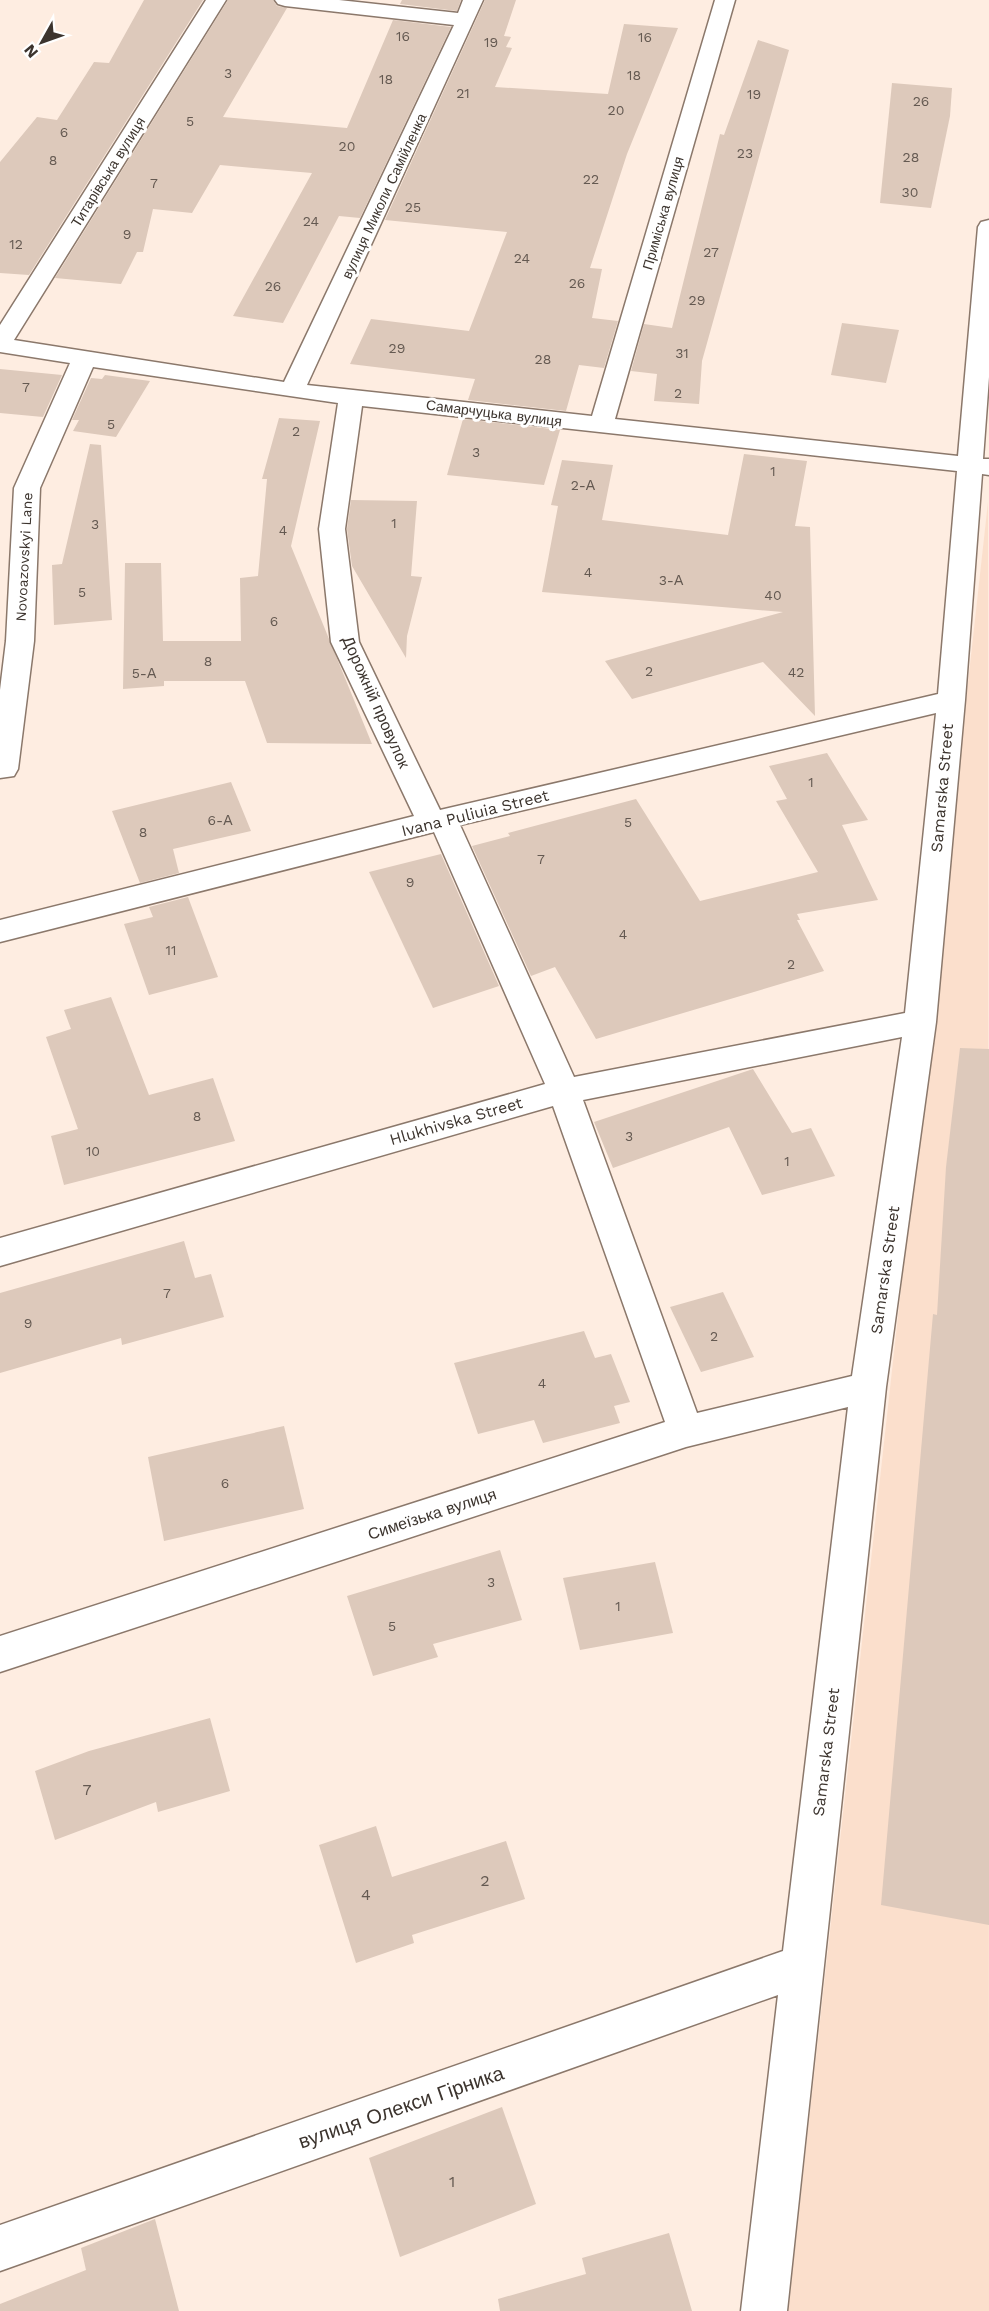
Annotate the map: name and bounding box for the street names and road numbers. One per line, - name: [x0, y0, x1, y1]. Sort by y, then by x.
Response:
- street label: вулиця Миколи Самійленка: [339, 111, 430, 281]
- street label: Титарівська вулиця: [68, 114, 148, 230]
- street label: Приміська вулиця: [639, 155, 687, 271]
- street label: Самарчуцька вулиця: [425, 397, 563, 429]
- street label: Novoazovskyi Lane: [13, 492, 35, 622]
- street label: Дорожній провулок: [338, 633, 414, 772]
- street label: Samarska Street: [927, 722, 957, 853]
- street label: Ivana Puliuia Street: [399, 785, 551, 841]
- street label: Hlukhivska Street: [387, 1093, 525, 1149]
- street label: Samarska Street: [867, 1204, 903, 1335]
- street label: Симеїзька вулиця: [365, 1484, 499, 1544]
- street label: Samarska Street: [809, 1686, 843, 1817]
- street label: вулиця Олекси Гірника: [295, 2060, 508, 2153]

